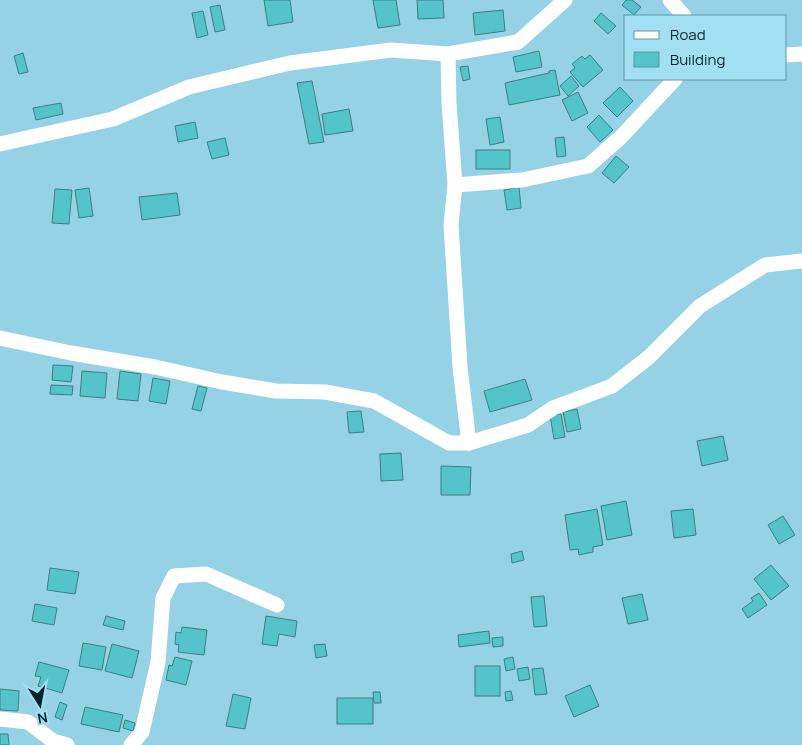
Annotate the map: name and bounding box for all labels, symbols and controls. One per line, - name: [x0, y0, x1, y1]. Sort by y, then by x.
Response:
- legend: [624, 15, 787, 80]
- text: Road: [670, 24, 706, 45]
- text: Building: [670, 49, 725, 70]
- north arrow: [15, 680, 65, 730]
- text: N: [36, 708, 49, 729]

